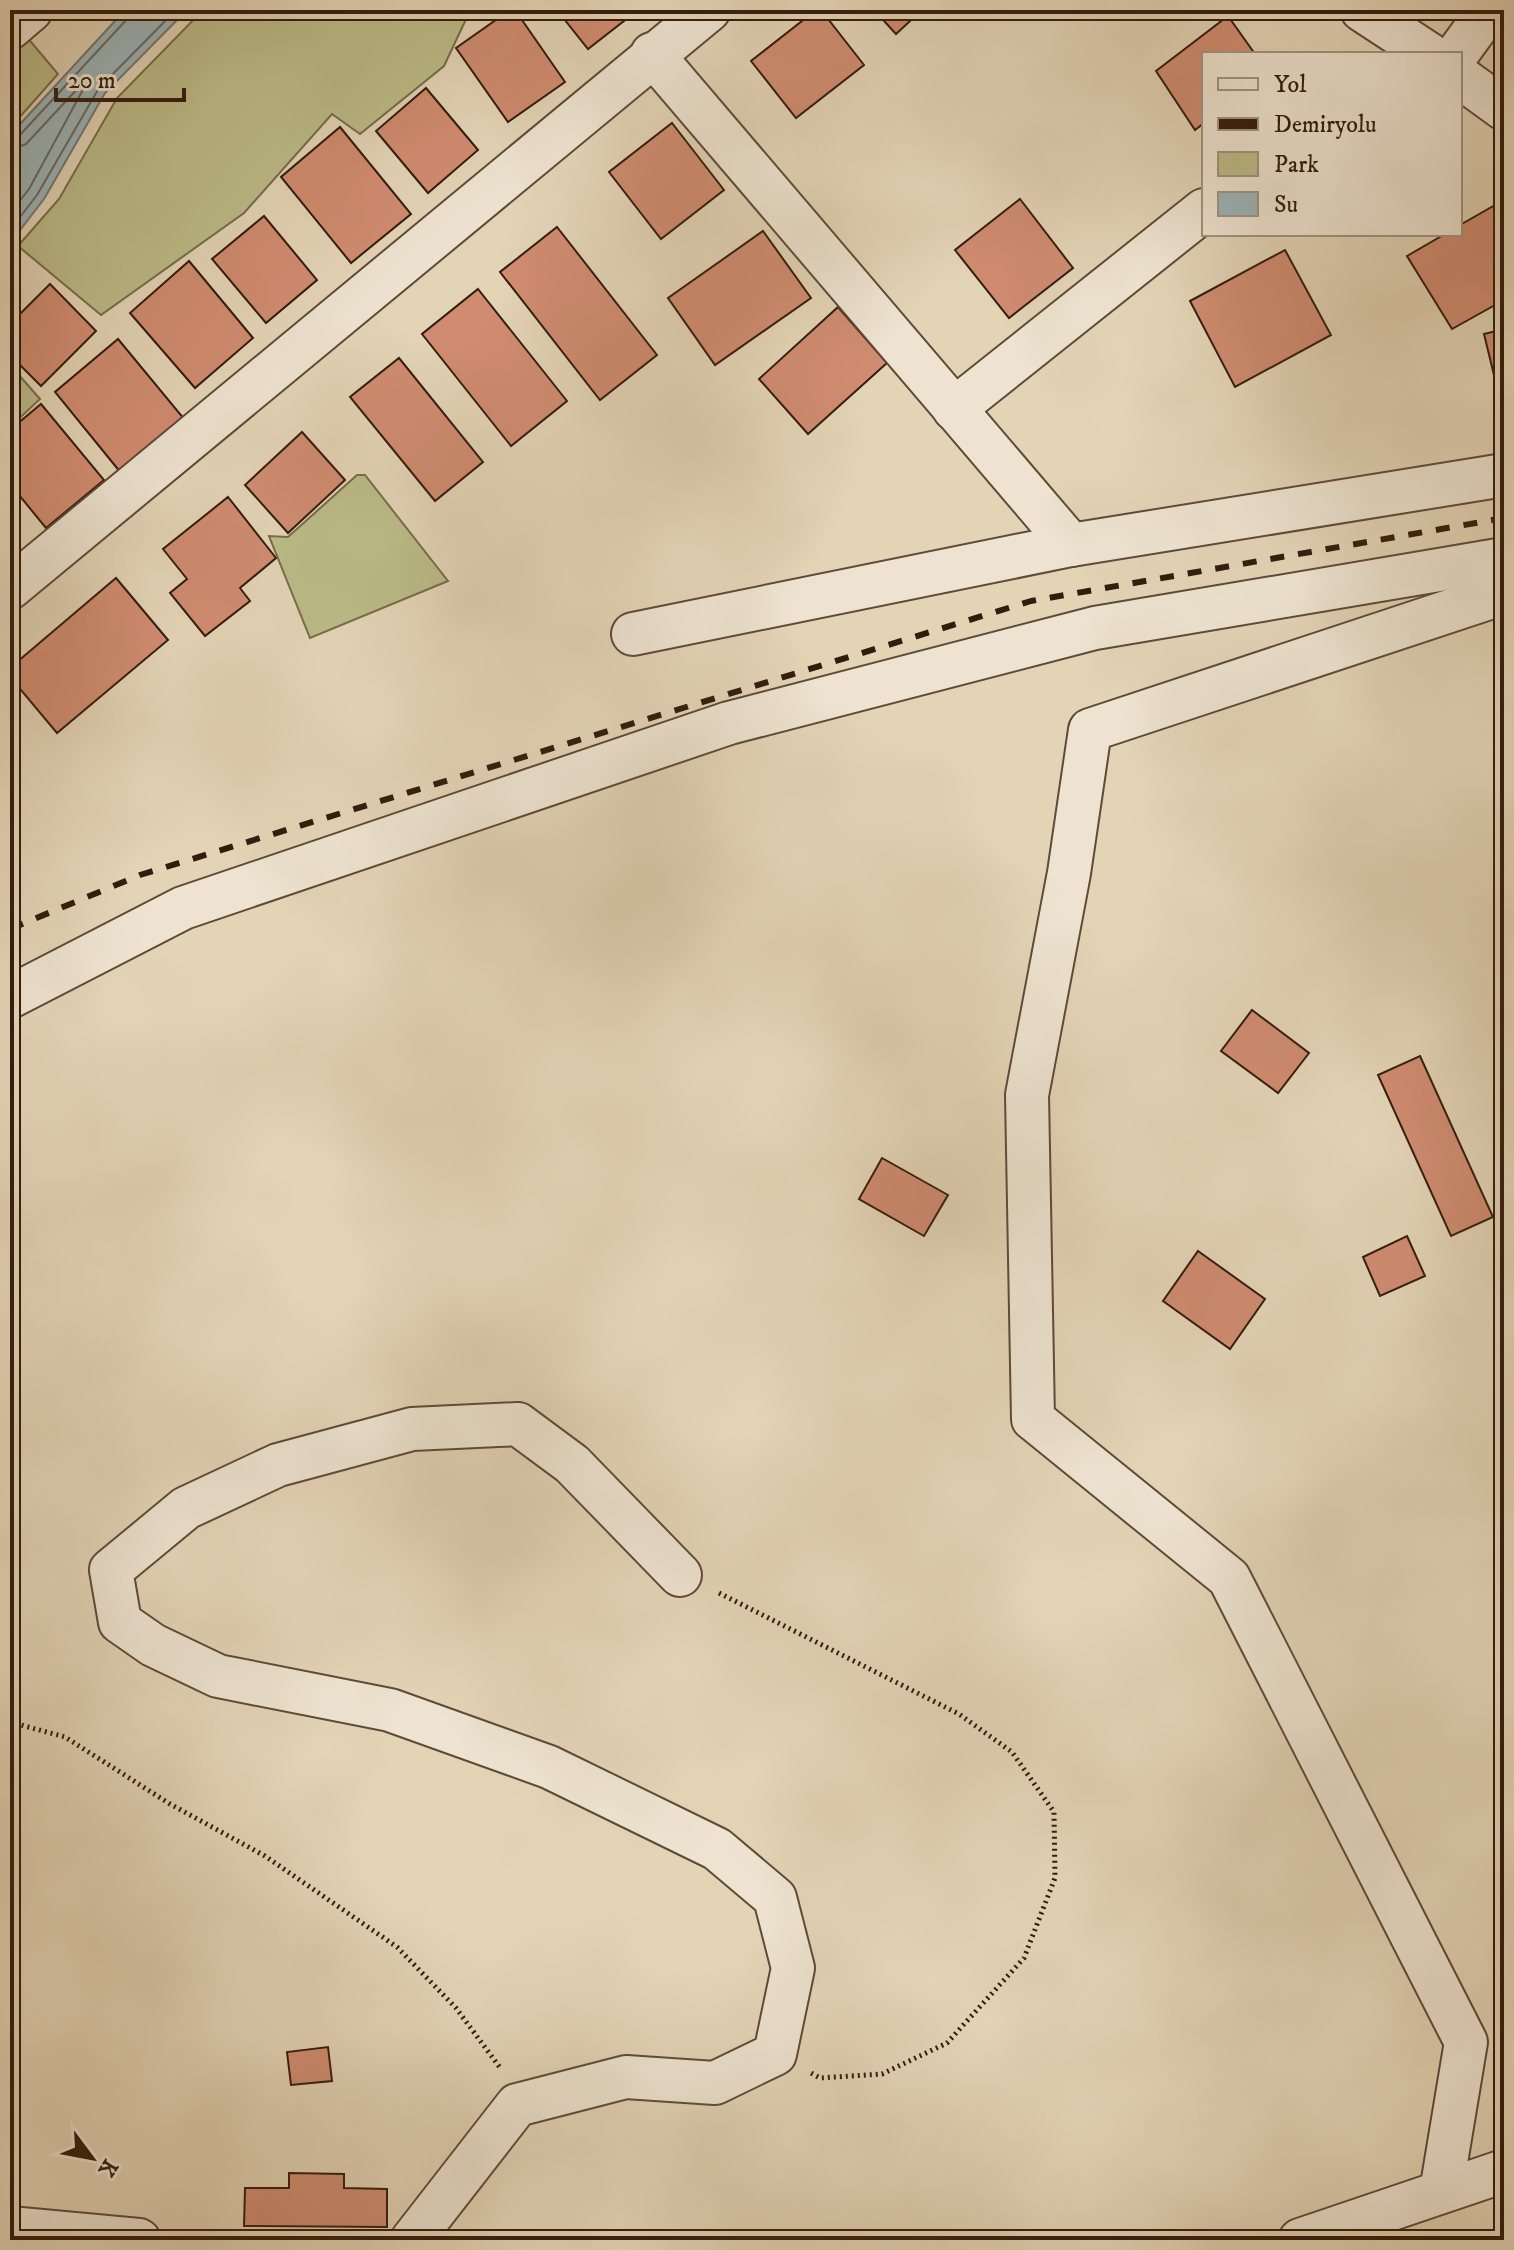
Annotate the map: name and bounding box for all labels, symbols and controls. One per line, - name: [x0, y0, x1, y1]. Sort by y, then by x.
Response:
- scale bar: [56, 52, 184, 102]
- legend: [1202, 52, 1462, 236]
- text: 20 m: [68, 66, 116, 96]
- text: Yol: [1274, 70, 1307, 100]
- text: Demiryolu: [1274, 110, 1377, 140]
- text: Park: [1274, 150, 1319, 180]
- text: Su: [1274, 190, 1298, 220]
- north arrow: [52, 2118, 132, 2198]
- text: K: [92, 2154, 123, 2182]

